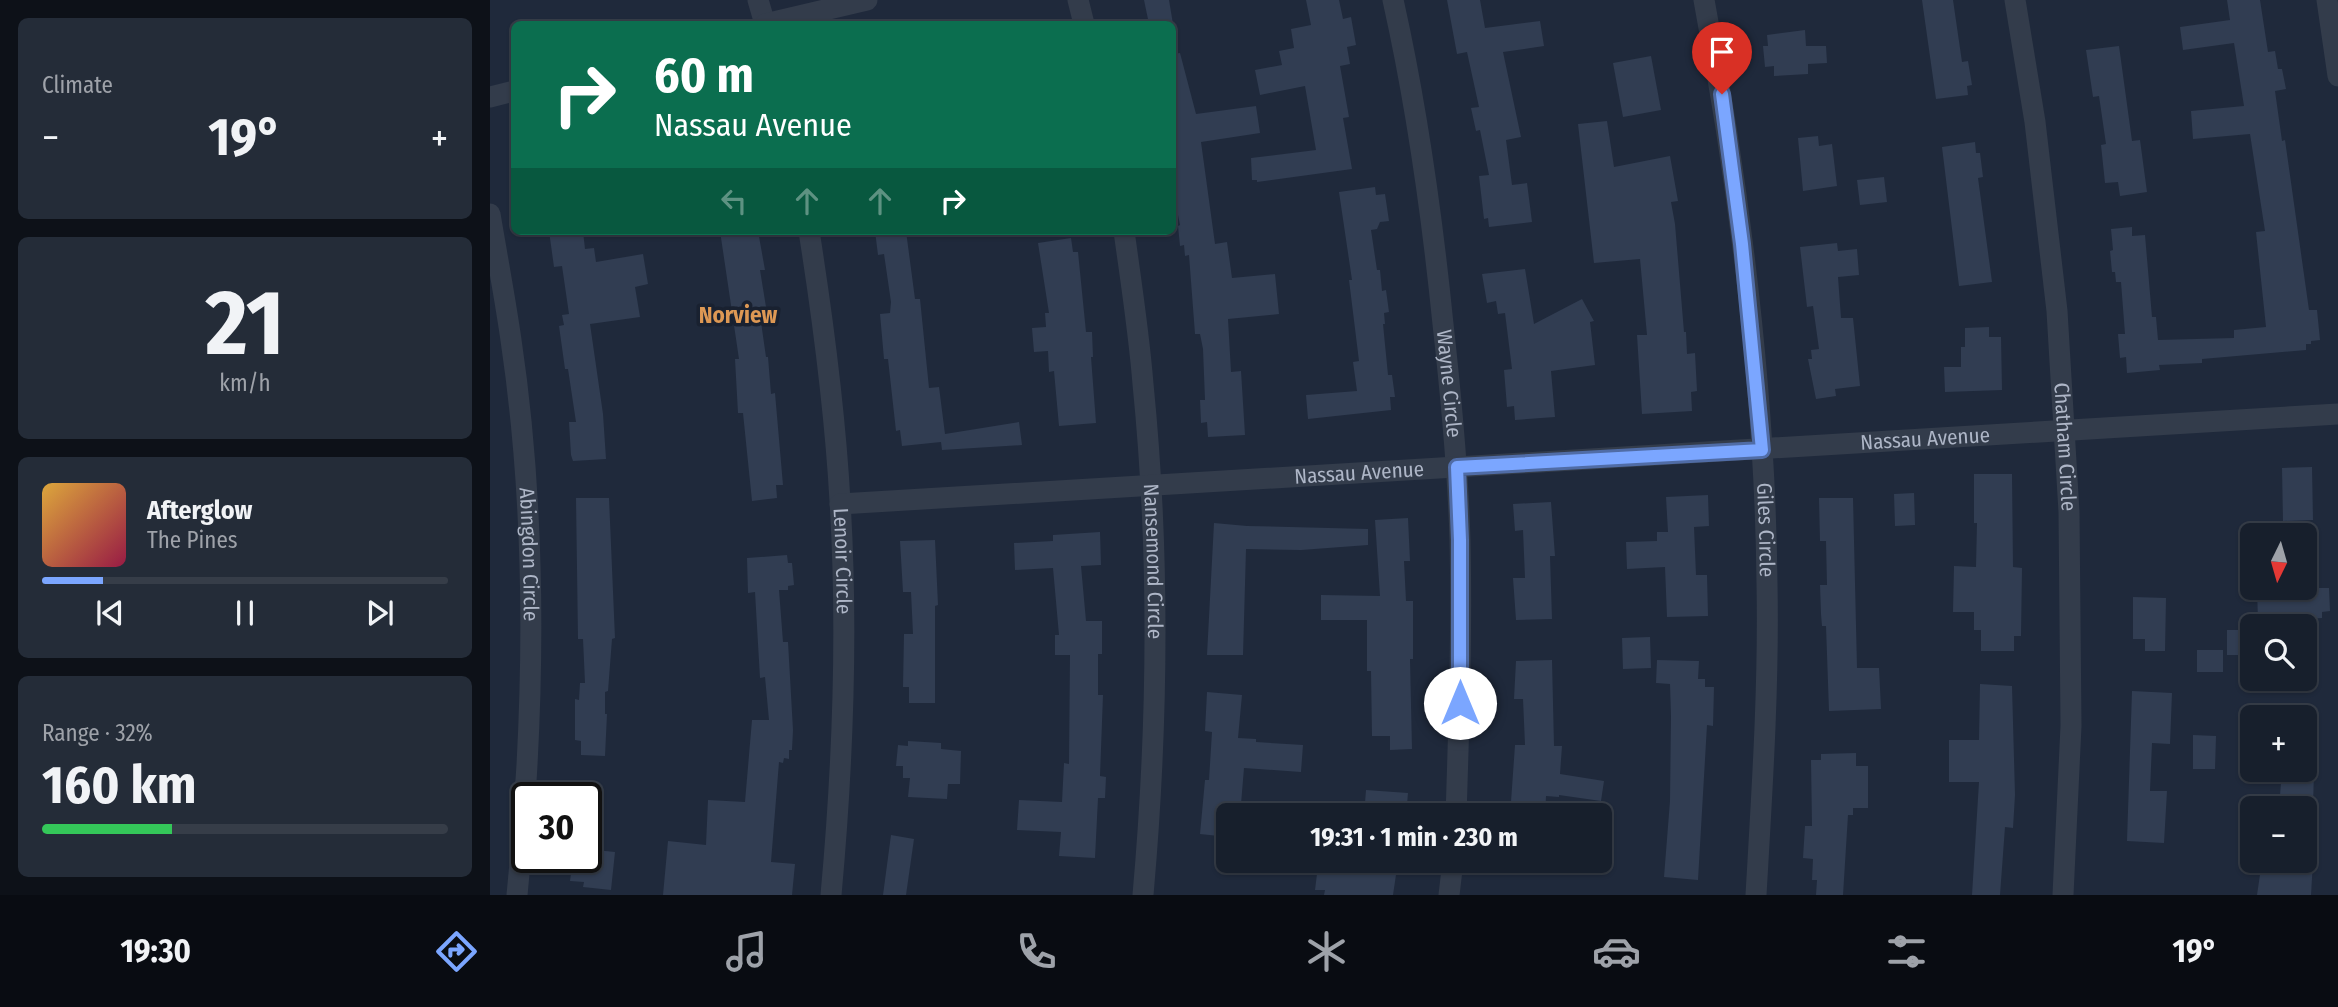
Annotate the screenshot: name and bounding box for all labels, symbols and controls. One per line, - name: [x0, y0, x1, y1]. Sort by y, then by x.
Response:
- pin: [1692, 22, 1752, 94]
- icon: arrive: [1703, 33, 1741, 71]
- text: 60 m: [654, 46, 754, 105]
- icon: right: [539, 49, 630, 140]
- text: Climate: [42, 71, 113, 99]
- text: 19°: [208, 106, 282, 169]
- text: Nassau Avenue: [654, 106, 852, 144]
- text: −: [42, 115, 59, 161]
- text: +: [431, 115, 448, 161]
- icon: left: [715, 182, 753, 220]
- icon: ahead: [788, 182, 826, 220]
- icon: ahead: [861, 182, 899, 220]
- icon: right: [934, 182, 972, 220]
- text: 21: [205, 269, 285, 378]
- district label: Norview: [699, 301, 778, 329]
- street label: Wayne Circle: [1431, 328, 1467, 439]
- text: km/h: [219, 369, 271, 397]
- street label: Chatham Circle: [2048, 382, 2082, 512]
- street label: Nassau Avenue: [1859, 422, 1991, 456]
- street label: Nassau Avenue: [1293, 456, 1425, 490]
- street label: Giles Circle: [1751, 482, 1780, 577]
- street label: Nansemond Circle: [1138, 483, 1168, 639]
- street label: Abingdon Circle: [514, 487, 544, 621]
- text: Afterglow: [147, 495, 252, 526]
- street label: Lenoir Circle: [827, 507, 857, 614]
- north arrow: [2240, 523, 2317, 600]
- map controls: [2240, 523, 2317, 873]
- text: The Pines: [147, 526, 238, 554]
- icon: previous: [91, 594, 129, 632]
- icon: pause: [226, 594, 264, 632]
- icon: next: [361, 594, 399, 632]
- button: search: [2240, 614, 2317, 691]
- position arrow: [1423, 666, 1497, 740]
- button: +: [2240, 705, 2317, 782]
- text: Range · 32%: [42, 719, 153, 747]
- text: 160 km: [42, 754, 197, 817]
- speed limit sign: 30: [511, 782, 602, 873]
- button: −: [2240, 796, 2317, 873]
- text: 19:31 · 1 min · 230 m: [1310, 822, 1518, 853]
- icon: directions: [432, 927, 481, 976]
- icon: music: [722, 927, 771, 976]
- icon: phone: [1012, 927, 1061, 976]
- icon: climate: [1302, 927, 1351, 976]
- icon: car: [1592, 927, 1641, 976]
- icon: filters: [1882, 927, 1931, 976]
- text: 19:30: [121, 932, 191, 970]
- text: 19°: [2172, 932, 2217, 970]

